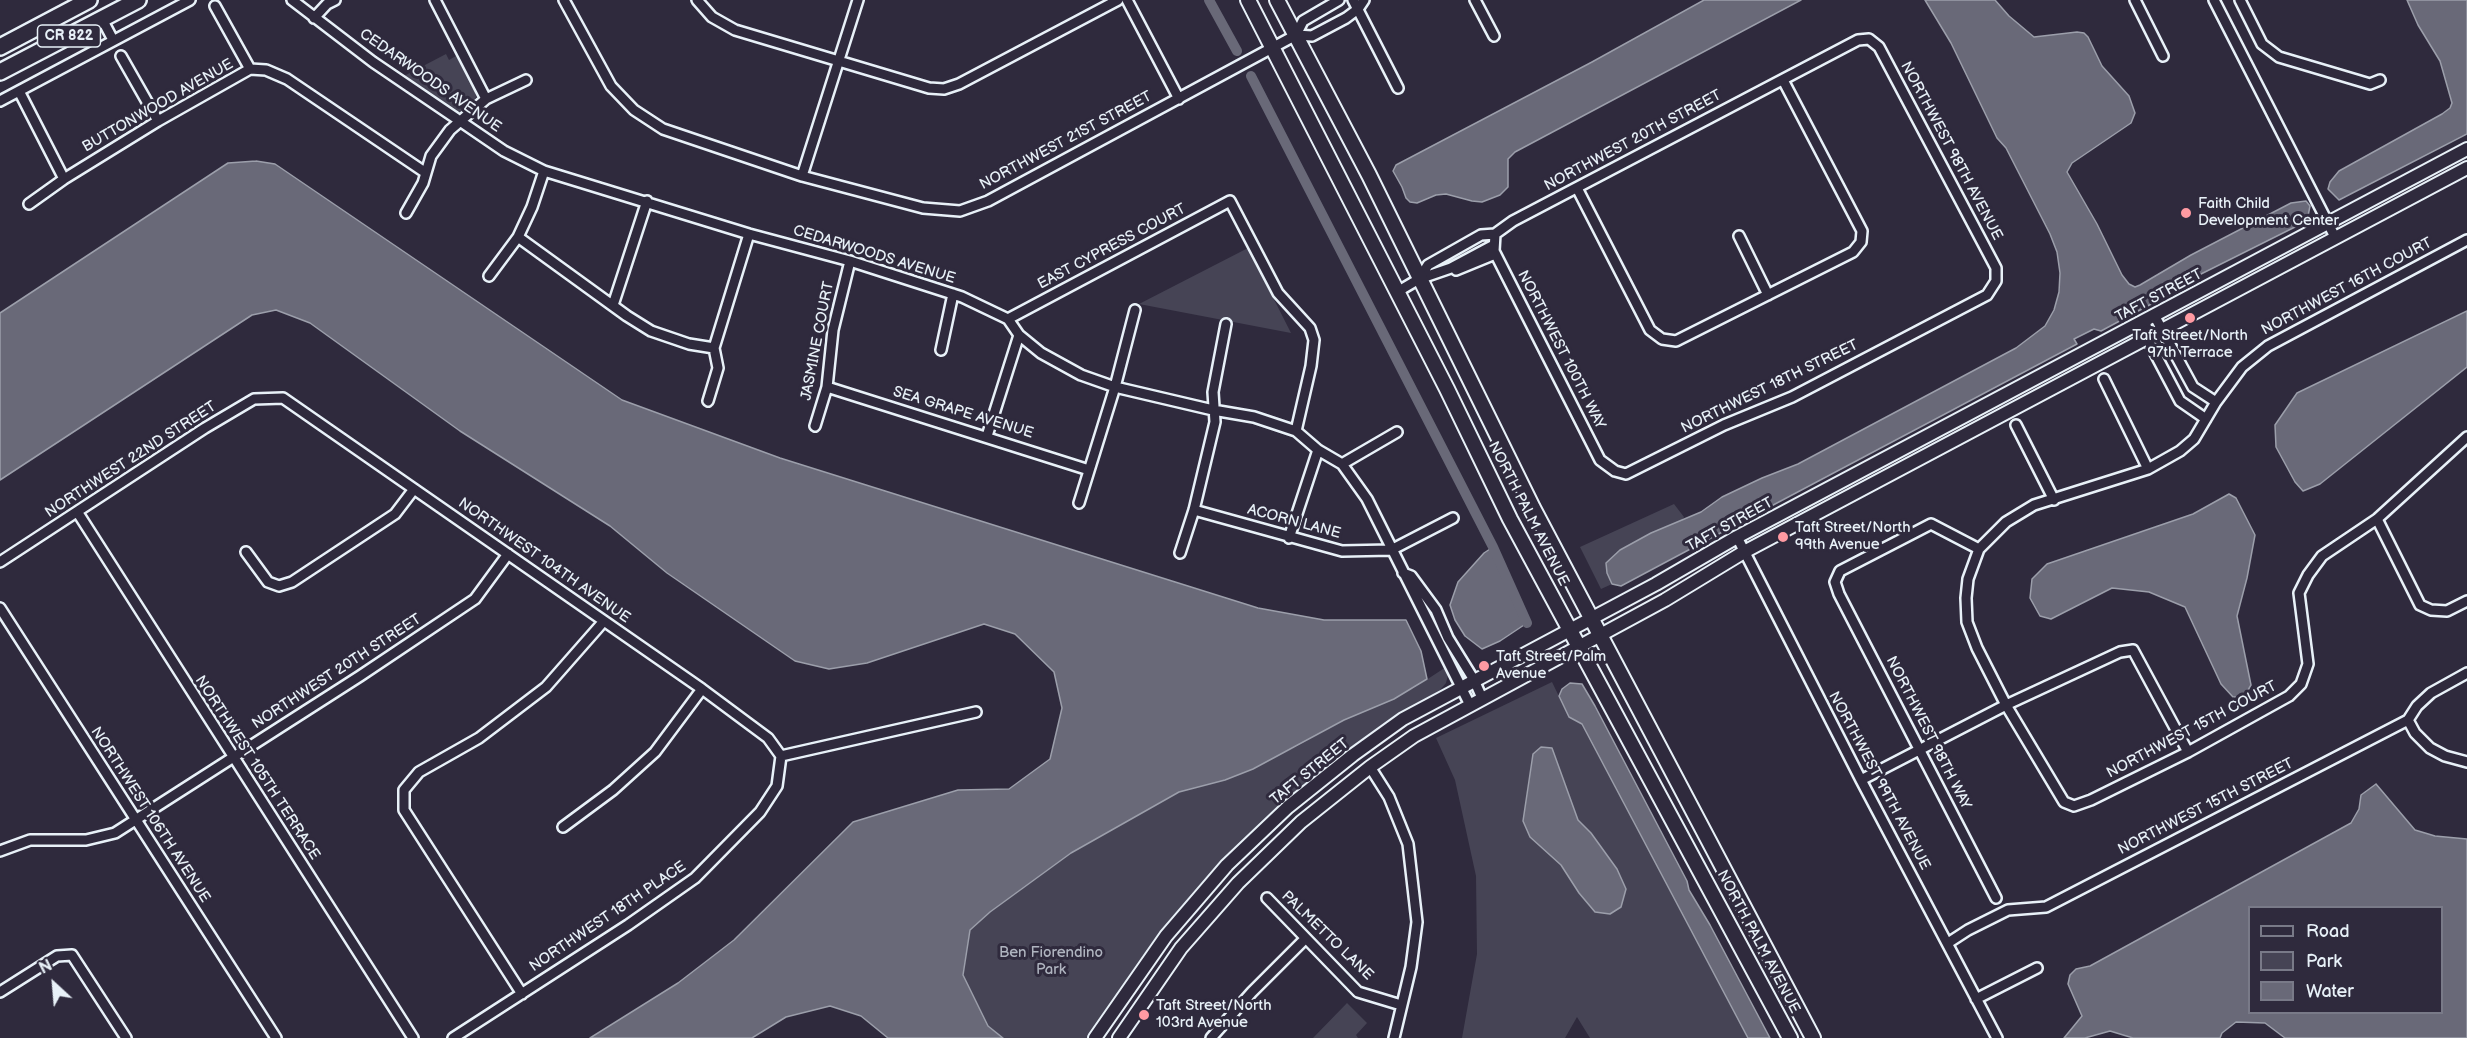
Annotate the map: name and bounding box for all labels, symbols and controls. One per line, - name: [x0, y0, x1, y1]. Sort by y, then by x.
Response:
- road number: CR 822: [38, 25, 100, 47]
- street label: CEDARWOODS AVENUE: [356, 25, 504, 137]
- street label: BUTTONWOOD AVENUE: [79, 55, 237, 157]
- street label: NORTHWEST 98TH AVENUE: [1896, 59, 2006, 243]
- street label: NORTHWEST 20TH STREET: [1541, 87, 1725, 195]
- street label: NORTHWEST 21ST STREET: [977, 88, 1155, 194]
- place label: Faith Child Development Center: [2198, 195, 2339, 230]
- street label: EAST CYPRESS COURT: [1035, 200, 1189, 294]
- marker: Faith Child Development Center: [2179, 206, 2193, 220]
- street label: CEDARWOODS AVENUE: [791, 222, 957, 288]
- street label: NORTHWEST 16TH COURT: [2259, 234, 2435, 340]
- street label: TAFT STREET: [2112, 266, 2206, 326]
- street label: NORTHWEST 100TH WAY: [1513, 268, 1609, 432]
- street label: JASMINE COURT: [798, 280, 838, 402]
- marker: Taft Street/North 97th Terrace: [2183, 311, 2197, 325]
- place label: Taft Street/North 97th Terrace: [2132, 327, 2248, 362]
- street label: NORTHWEST 18TH STREET: [1679, 336, 1861, 438]
- street label: SEA GRAPE AVENUE: [891, 383, 1035, 443]
- street label: NORTHWEST 22ND STREET: [42, 398, 220, 522]
- street label: NORTH PALM AVENUE: [1484, 439, 1572, 589]
- street label: TAFT STREET: [1684, 494, 1776, 556]
- street label: NORTHWEST 104TH AVENUE: [455, 495, 633, 627]
- street label: ACORN LANE: [1245, 501, 1343, 543]
- place label: Taft Street/North 99th Avenue: [1795, 519, 1910, 554]
- marker: Taft Street/North 99th Avenue: [1776, 530, 1790, 544]
- street label: NORTHWEST 20TH STREET: [249, 611, 425, 733]
- place label: Taft Street/Palm Avenue: [1496, 648, 1606, 683]
- street label: NORTHWEST 98TH WAY: [1882, 653, 1974, 813]
- marker: Taft Street/Palm Avenue: [1477, 659, 1491, 673]
- street label: NORTHWEST 105TH TERRACE: [191, 673, 323, 863]
- street label: NORTHWEST 15TH COURT: [2104, 677, 2280, 783]
- street label: NORTHWEST 99TH AVENUE: [1824, 689, 1934, 873]
- street label: NORTHWEST 106TH AVENUE: [86, 724, 214, 906]
- street label: TAFT STREET: [1267, 735, 1353, 809]
- street label: NORTHWEST 15TH STREET: [2115, 755, 2297, 859]
- street label: NORTHWEST 18TH PLACE: [526, 858, 690, 976]
- street label: NORTH PALM AVENUE: [1713, 867, 1803, 1017]
- street label: PALMETTO LANE: [1277, 888, 1377, 984]
- legend: [2248, 906, 2443, 1014]
- text: Road: [2306, 921, 2350, 942]
- park label: Ben Fiorendino Park: [999, 944, 1103, 979]
- text: Park: [2306, 951, 2342, 972]
- north arrow: [24, 954, 84, 1014]
- text: N: [36, 956, 55, 979]
- text: Water: [2306, 981, 2354, 1002]
- place label: Taft Street/North 103rd Avenue: [1156, 997, 1271, 1032]
- marker: Taft Street/North 103rd Avenue: [1137, 1008, 1151, 1022]

